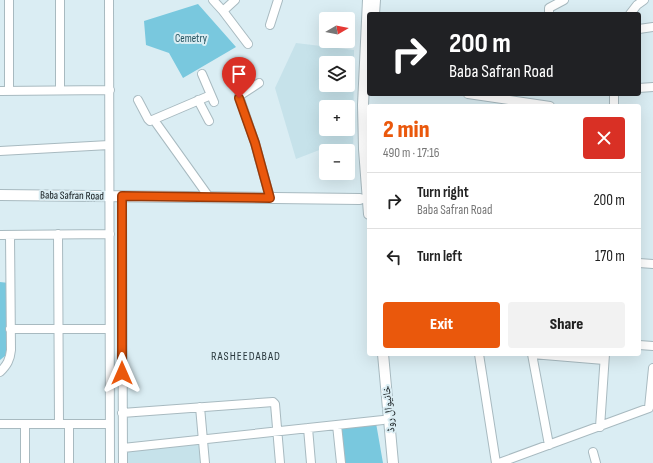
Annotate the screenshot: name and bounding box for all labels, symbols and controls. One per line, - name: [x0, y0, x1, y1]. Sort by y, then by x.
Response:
- north arrow: [319, 12, 355, 48]
- map controls: [319, 12, 355, 180]
- text: 200 m: [449, 27, 511, 60]
- icon: right: [383, 28, 435, 80]
- park label: Cemetry: [175, 32, 208, 45]
- button: layers: [319, 56, 355, 92]
- pin: [222, 57, 256, 98]
- text: Baba Safran Road: [449, 61, 553, 82]
- icon: arrive: [228, 63, 250, 85]
- button: +: [319, 100, 355, 136]
- text: 2 min: [383, 115, 430, 144]
- button: close: [583, 117, 625, 159]
- button: −: [319, 144, 355, 180]
- text: 490 m · 17:16: [383, 145, 440, 161]
- text: Turn right: [417, 183, 469, 202]
- street label: Baba Safran Road: [40, 188, 104, 203]
- icon: right: [383, 190, 405, 212]
- text: 200 m: [593, 191, 625, 210]
- text: Baba Safran Road: [417, 202, 492, 218]
- icon: left: [383, 246, 405, 268]
- text: Turn left: [417, 247, 462, 266]
- text: 170 m: [595, 247, 625, 266]
- button: Exit: [383, 302, 500, 348]
- button: Share: [508, 302, 625, 348]
- district label: RASHEEDABAD: [211, 349, 281, 364]
- position arrow: [101, 352, 143, 394]
- street label: خانیوال روڈ: [380, 385, 397, 433]

